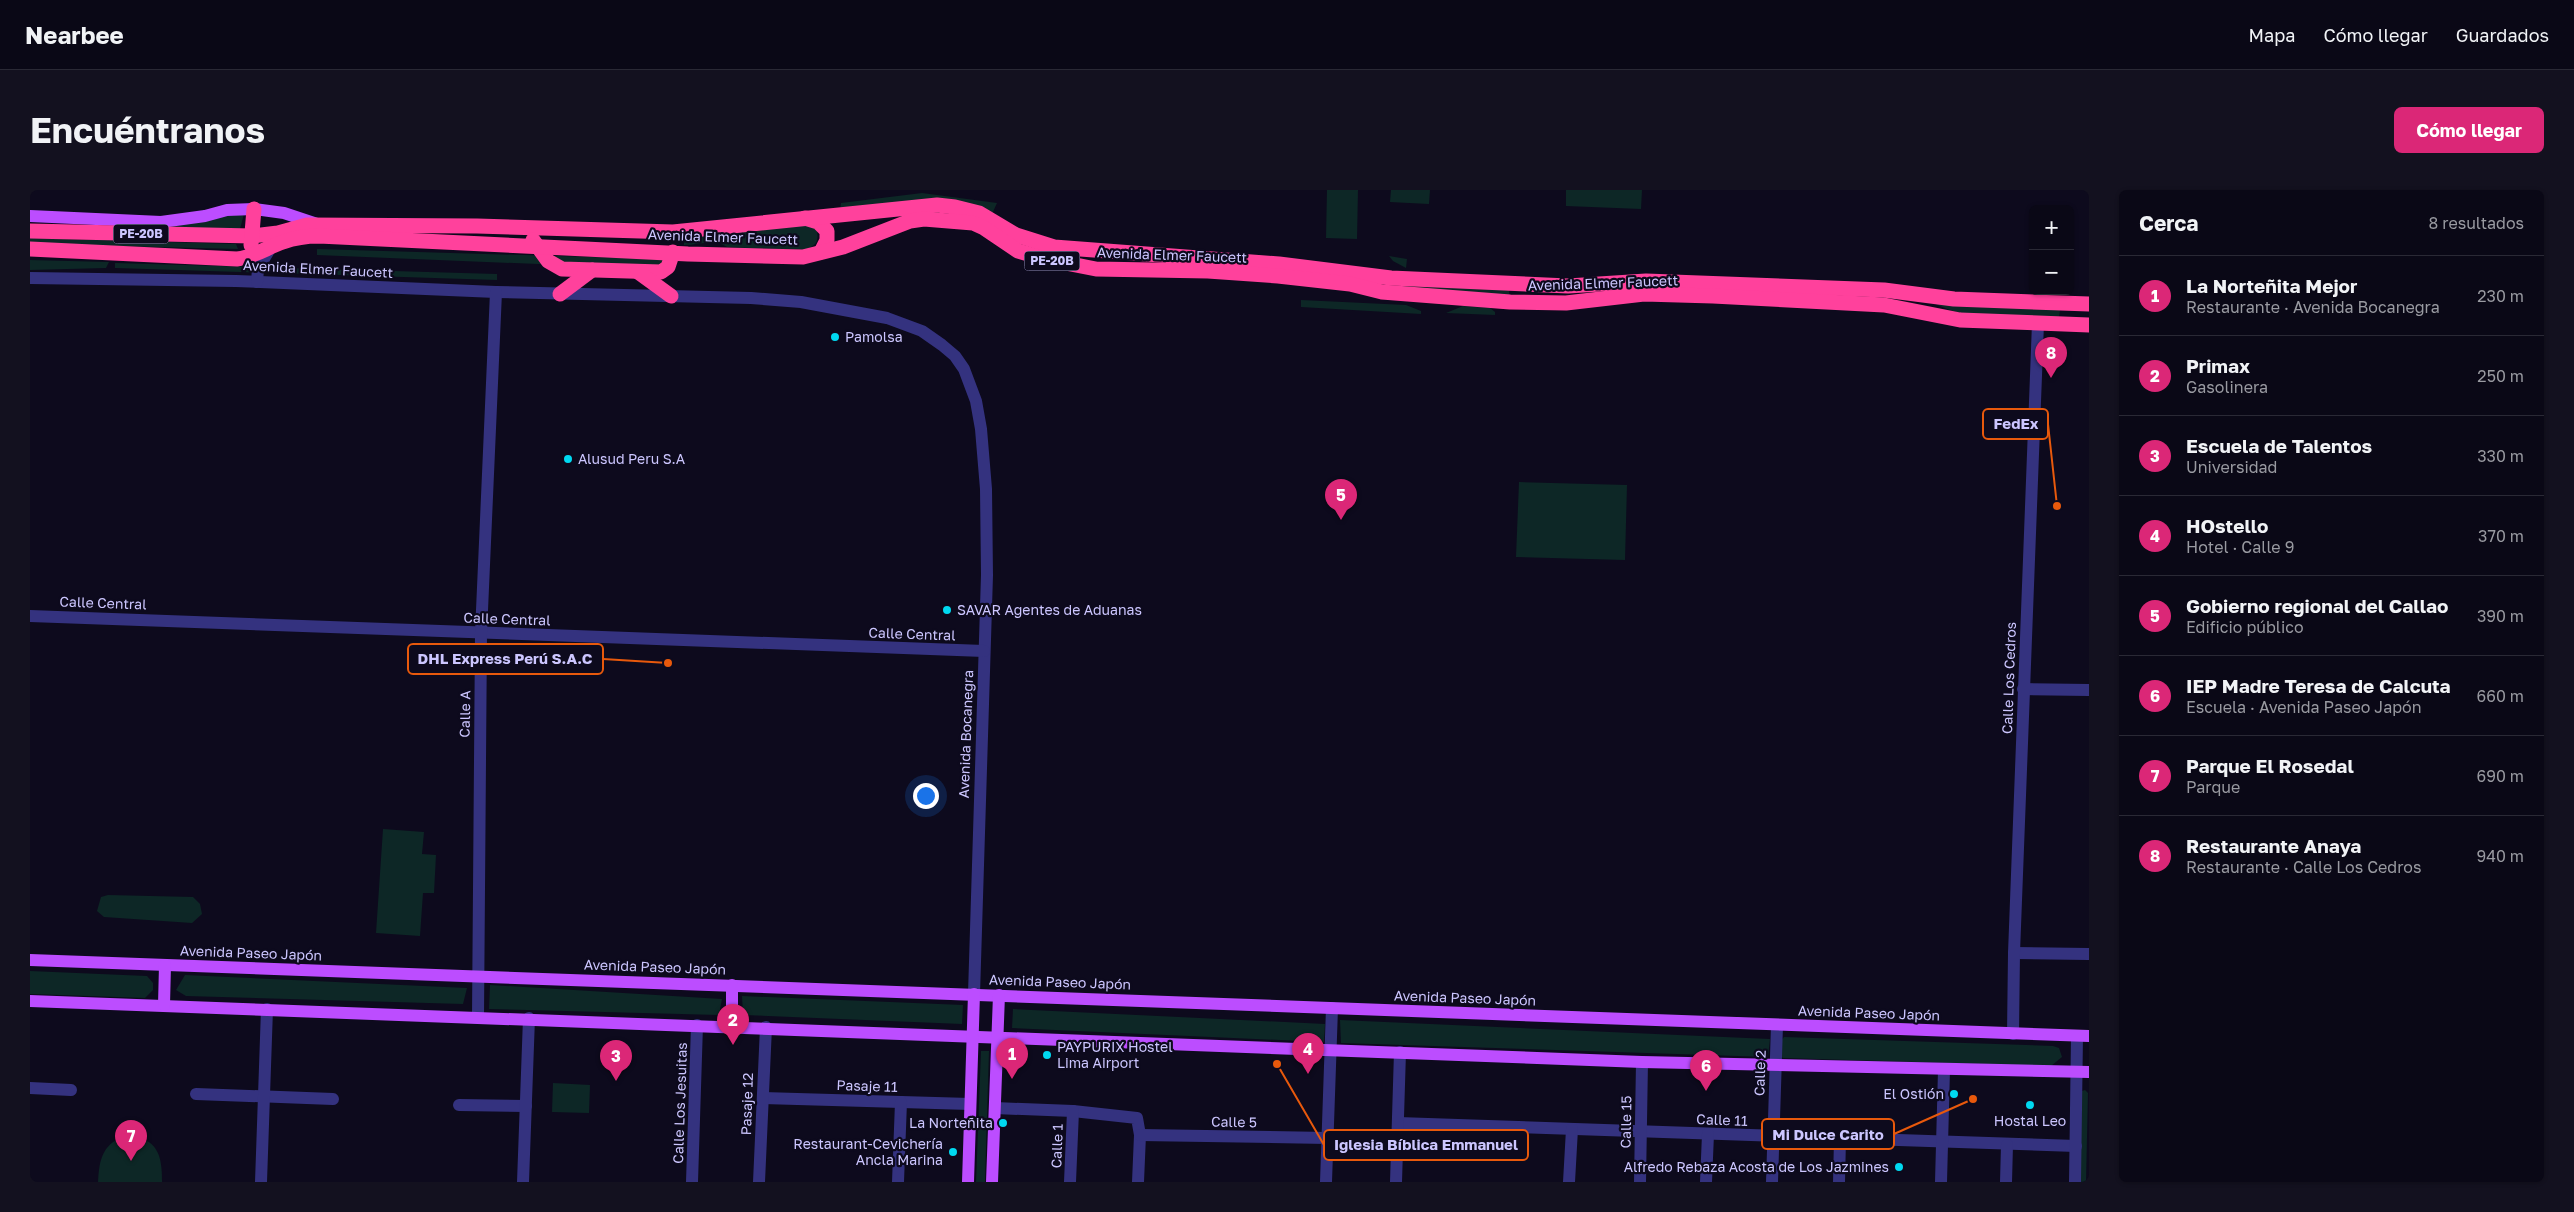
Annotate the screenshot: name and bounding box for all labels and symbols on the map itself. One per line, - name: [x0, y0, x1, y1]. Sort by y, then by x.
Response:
- road number: PE-20B: [114, 224, 168, 244]
- street label: Avenida Elmer Faucett: [648, 225, 798, 248]
- street label: Avenida Elmer Faucett: [1097, 243, 1247, 266]
- road number: PE-20B: [1024, 251, 1080, 270]
- street label: Avenida Elmer Faucett: [243, 256, 394, 281]
- street label: Avenida Elmer Faucett: [1528, 271, 1678, 294]
- place label: Pamolsa: [845, 328, 903, 345]
- marker: Pamolsa: [829, 331, 841, 343]
- pin: 8: [2035, 337, 2067, 378]
- callout: FedEx: [1983, 409, 2048, 439]
- text: FedEx: [1994, 414, 2039, 432]
- place label: Alusud Peru S.A: [578, 450, 686, 467]
- marker: Alusud Peru S.A: [562, 453, 574, 465]
- pin: 5: [1325, 479, 1357, 520]
- street label: Calle Central: [59, 592, 147, 613]
- place label: SAVAR Agentes de Aduanas: [957, 601, 1142, 618]
- marker: SAVAR Agentes de Aduanas: [941, 604, 953, 616]
- street label: Calle Central: [463, 608, 551, 629]
- street label: Calle Los Cedros: [1998, 622, 2019, 734]
- street label: Calle Central: [868, 623, 956, 644]
- callout: DHL Express Perú S.A.C: [408, 644, 603, 674]
- text: DHL Express Perú S.A.C: [418, 649, 593, 667]
- street label: Avenida Bocanegra: [955, 669, 976, 798]
- street label: Calle A: [456, 690, 473, 738]
- your location: [913, 783, 939, 809]
- street label: Avenida Paseo Japón: [180, 942, 322, 963]
- street label: Avenida Paseo Japón: [584, 956, 726, 977]
- street label: Avenida Paseo Japón: [989, 971, 1131, 992]
- street label: Avenida Paseo Japón: [1394, 987, 1536, 1008]
- street label: Avenida Paseo Japón: [1798, 1002, 1940, 1023]
- pin: 2: [717, 1004, 749, 1045]
- pin: 4: [1292, 1033, 1324, 1074]
- pin: 1: [996, 1038, 1028, 1079]
- place label: PAYPURIX Hostel Lima Airport: [1057, 1038, 1173, 1071]
- pin: 3: [600, 1040, 632, 1081]
- street label: Calle Los Jesuitas: [669, 1042, 690, 1164]
- marker: PAYPURIX Hostel Lima Airport: [1041, 1049, 1053, 1061]
- pin: 6: [1690, 1050, 1722, 1091]
- street label: Calle 2: [1750, 1050, 1769, 1096]
- street label: Pasaje 12: [737, 1072, 756, 1136]
- street label: Pasaje 11: [836, 1076, 898, 1095]
- place label: El Ostión: [1883, 1085, 1944, 1102]
- marker: El Ostión: [1948, 1088, 1960, 1100]
- street label: Calle 15: [1617, 1095, 1634, 1149]
- marker: Hostal Leo: [2024, 1099, 2036, 1111]
- street label: Calle 11: [1696, 1110, 1748, 1129]
- place label: Hostal Leo: [1994, 1112, 2066, 1129]
- street label: Calle 5: [1211, 1113, 1257, 1130]
- place label: La Norteñita: [909, 1114, 993, 1131]
- marker: La Norteñita: [997, 1117, 1009, 1129]
- callout: Mi Dulce Carito: [1762, 1119, 1894, 1149]
- pin: 7: [115, 1120, 147, 1161]
- street label: Calle 1: [1047, 1123, 1066, 1169]
- text: Mi Dulce Carito: [1772, 1125, 1884, 1143]
- callout: Iglesia Bíblica Emmanuel: [1324, 1130, 1528, 1160]
- place label: Restaurant-Cevichería Ancla Marina: [793, 1135, 943, 1168]
- text: Iglesia Bíblica Emmanuel: [1334, 1135, 1518, 1153]
- marker: Restaurant-Cevichería Ancla Marina: [947, 1146, 959, 1158]
- place label: Alfredo Rebaza Acosta de Los Jazmines: [1624, 1158, 1889, 1175]
- marker: Alfredo Rebaza Acosta de Los Jazmines: [1893, 1161, 1905, 1173]

